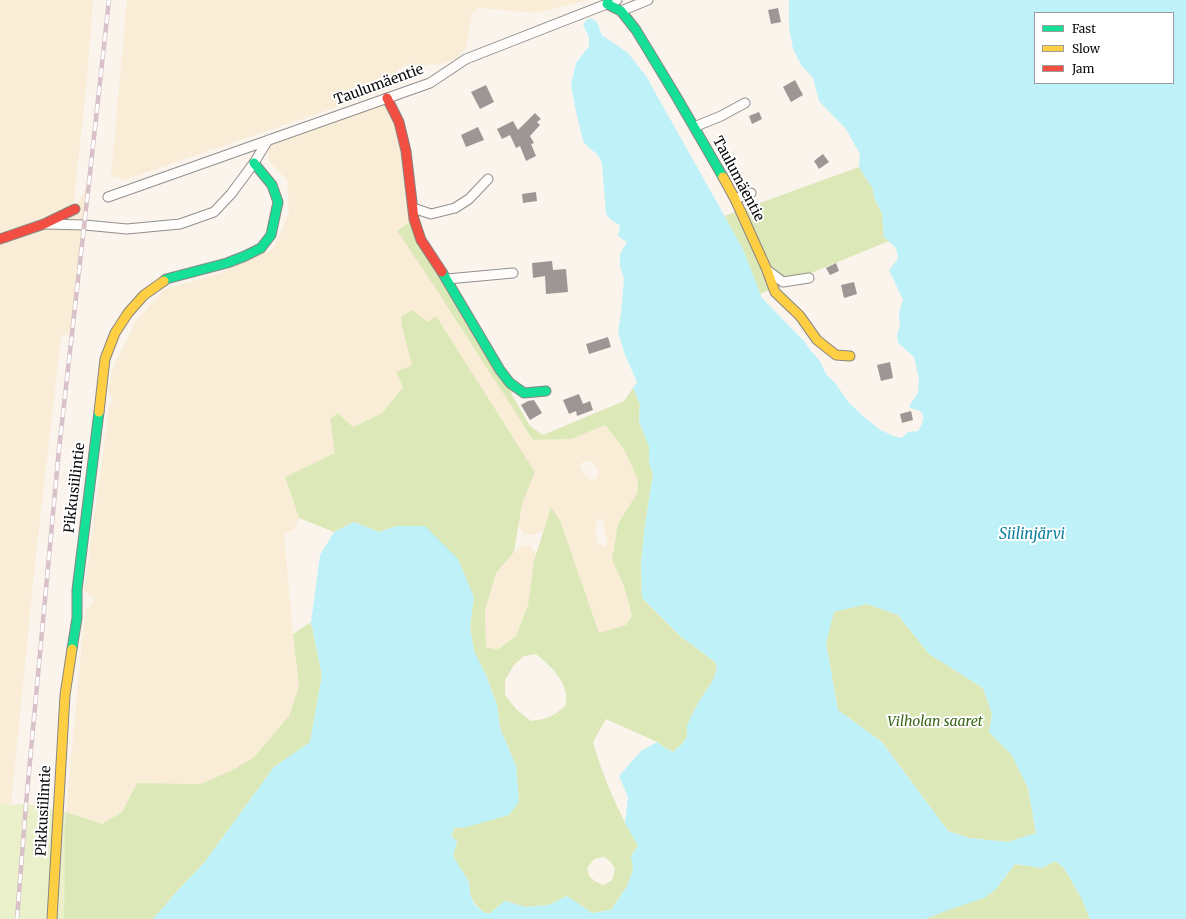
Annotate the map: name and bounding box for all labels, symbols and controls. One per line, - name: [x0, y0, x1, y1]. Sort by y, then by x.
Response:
- legend: [1034, 12, 1174, 84]
- text: Fast: [1072, 21, 1096, 36]
- text: Slow: [1072, 41, 1100, 56]
- street label: Taulumäentie: [332, 61, 426, 109]
- text: Jam: [1072, 61, 1094, 76]
- street label: Taulumäentie: [709, 134, 767, 224]
- street label: Pikkusiilintie: [61, 442, 89, 534]
- water label: Siilinjärvi: [999, 526, 1065, 544]
- park label: Vilholan saaret: [887, 714, 983, 730]
- street label: Pikkusiilintie: [33, 765, 55, 857]

